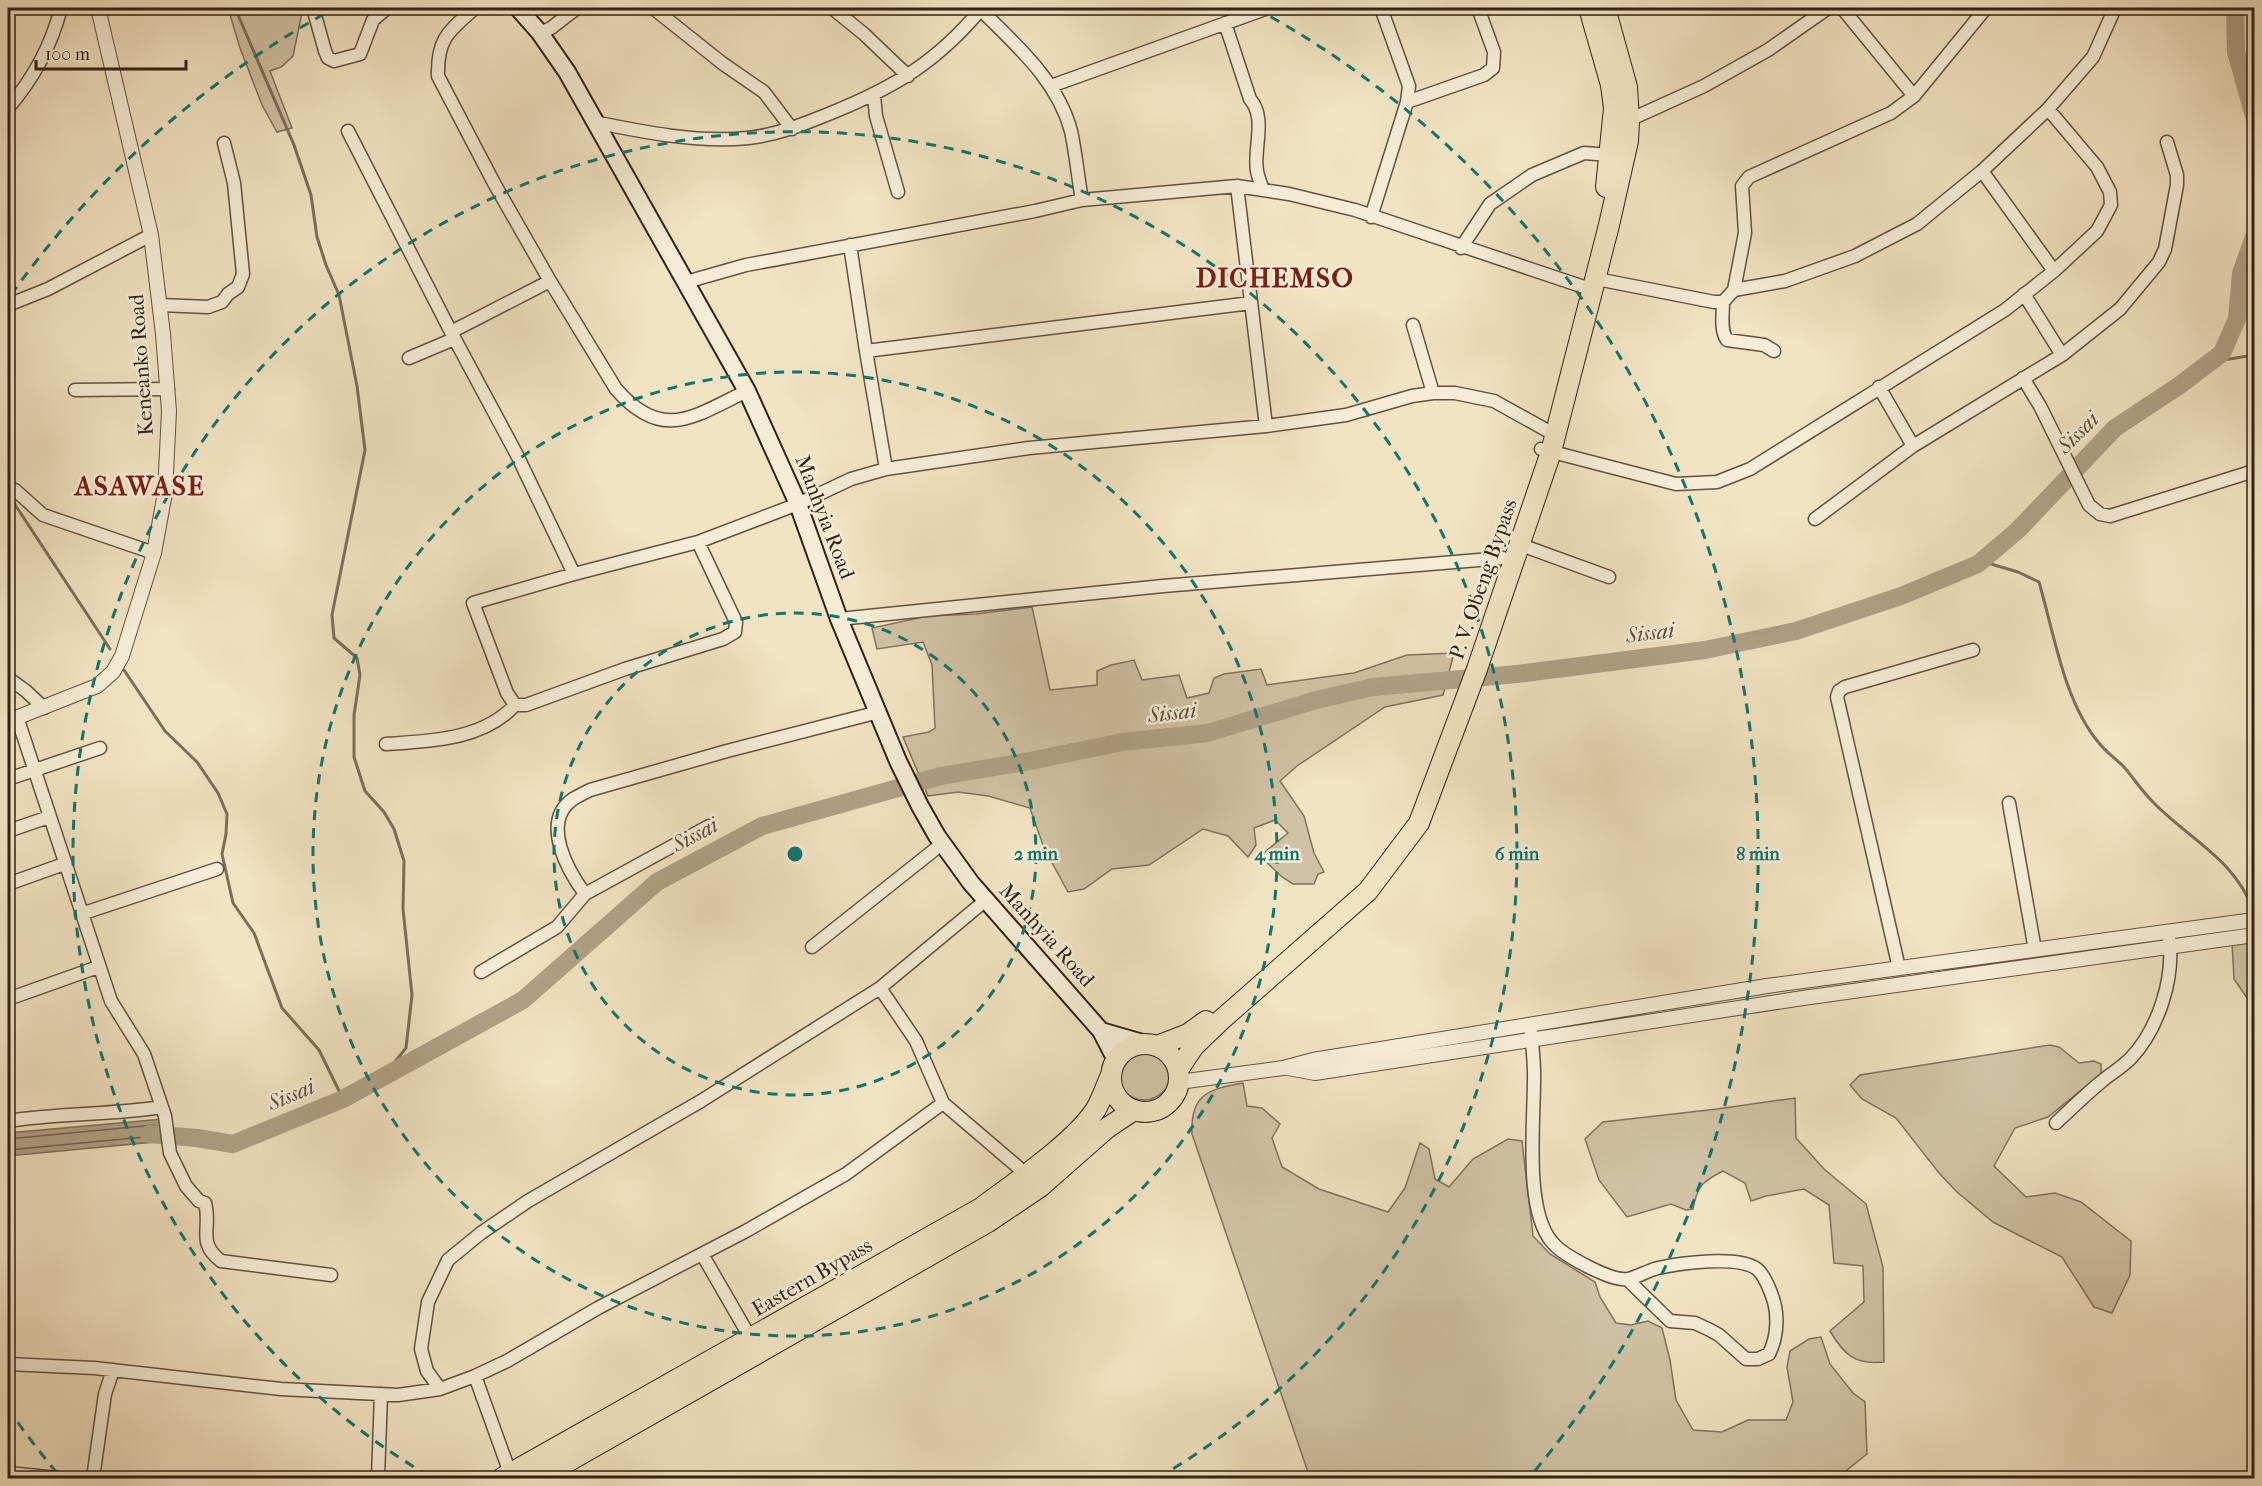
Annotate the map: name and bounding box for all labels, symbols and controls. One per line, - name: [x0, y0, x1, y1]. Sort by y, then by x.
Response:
- scale bar: [36, 33, 186, 71]
- text: 100 m: [45, 44, 90, 65]
- district label: DICHEMSO: [1196, 262, 1354, 294]
- street label: Keneanko Road: [124, 293, 158, 437]
- water label: Sissai: [2051, 405, 2106, 460]
- street label: Manhyia Road: [790, 452, 860, 583]
- district label: ASAWASE: [73, 470, 205, 502]
- street label: P. V. Obeng Bypass: [1444, 495, 1522, 662]
- water label: Sissai: [1623, 617, 1677, 649]
- water label: Sissai: [1145, 697, 1199, 729]
- water label: Sissai: [667, 811, 724, 858]
- centre of rings: [785, 844, 805, 864]
- text: 2 min: [1014, 844, 1058, 865]
- text: 4 min: [1253, 844, 1300, 865]
- text: 6 min: [1495, 844, 1540, 865]
- text: 8 min: [1736, 844, 1780, 865]
- street label: Manhyia Road: [994, 878, 1100, 992]
- water label: Sissai: [263, 1073, 320, 1117]
- street label: Eastern Bypass: [747, 1233, 877, 1321]

